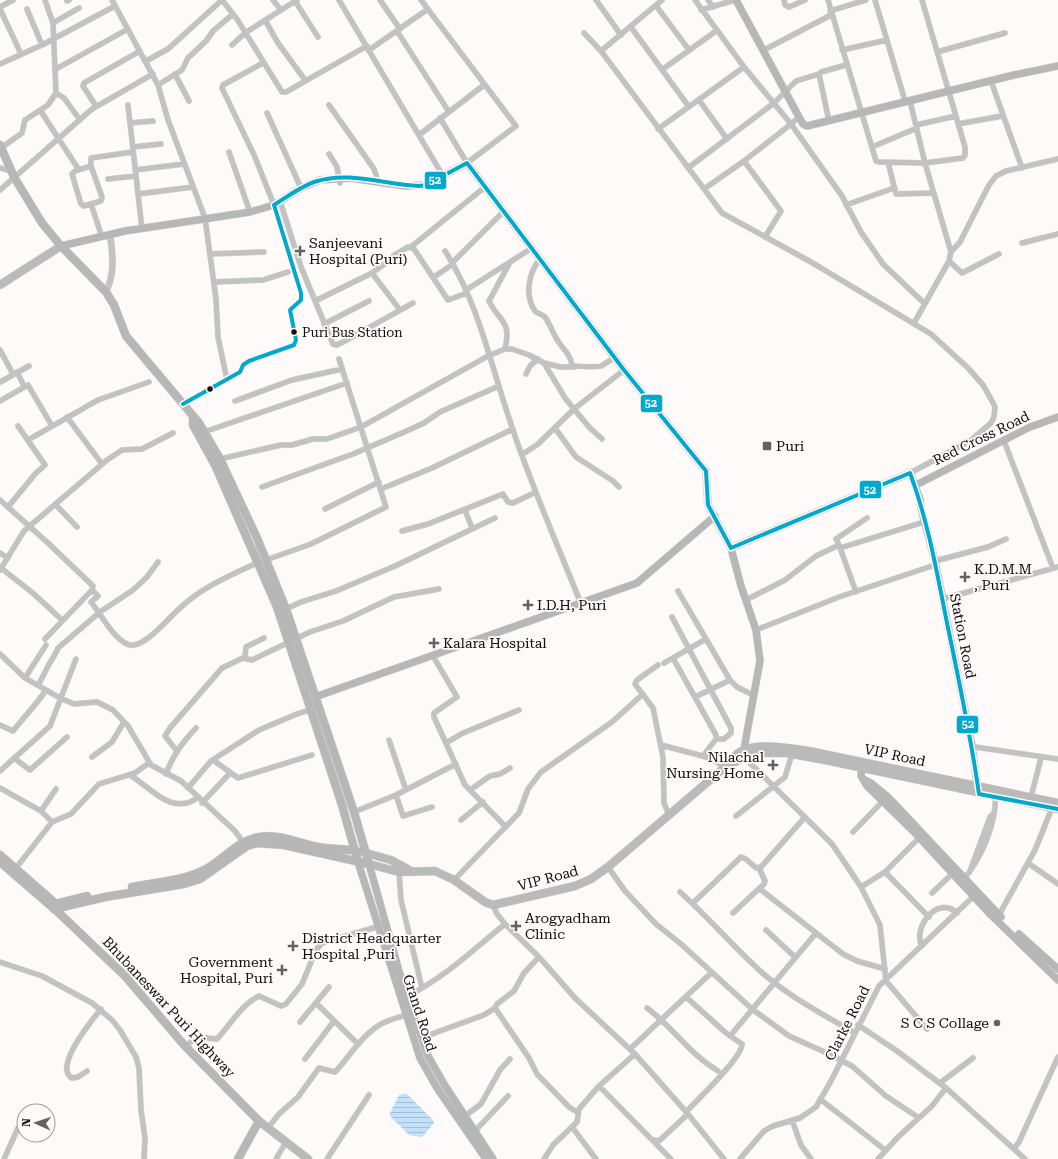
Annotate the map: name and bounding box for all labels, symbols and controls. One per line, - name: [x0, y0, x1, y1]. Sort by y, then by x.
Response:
- line badge: 52: [424, 171, 447, 190]
- text: 52: [429, 174, 441, 187]
- place label: Sanjeevani Hospital (Puri): [309, 235, 407, 267]
- marker: Sanjeevani Hospital (Puri): [294, 245, 306, 257]
- place label: Puri Bus Station: [302, 325, 403, 340]
- marker: Puri Bus Station: [289, 327, 299, 337]
- unlabelled marker: [205, 384, 215, 394]
- line badge: 52: [640, 394, 663, 413]
- text: 52: [645, 397, 657, 410]
- street label: Red Cross Road: [930, 408, 1032, 468]
- place label: Puri: [776, 438, 805, 454]
- marker: Puri: [761, 440, 773, 452]
- line badge: 52: [859, 480, 882, 499]
- text: 52: [864, 484, 876, 497]
- place label: K.D.M.M , Puri: [974, 561, 1032, 593]
- marker: K.D.M.M , Puri: [959, 571, 971, 583]
- street label: Station Road: [947, 592, 979, 680]
- place label: I.D.H, Puri: [537, 597, 607, 613]
- marker: I.D.H, Puri: [522, 599, 534, 611]
- place label: Kalara Hospital: [443, 635, 547, 651]
- marker: Kalara Hospital: [428, 637, 440, 649]
- line badge: 52: [956, 715, 979, 734]
- text: 52: [962, 718, 974, 731]
- street label: VIP Road: [863, 741, 927, 769]
- place label: Nilachal Nursing Home: [666, 749, 765, 781]
- marker: Nilachal Nursing Home: [767, 759, 779, 771]
- street label: VIP Road: [516, 862, 580, 894]
- place label: Arogyadham Clinic: [525, 910, 611, 942]
- marker: Arogyadham Clinic: [510, 920, 522, 932]
- place label: District Headquarter Hospital ,Puri: [302, 930, 442, 962]
- street label: Bhubaneswar Puri Highway: [100, 933, 239, 1081]
- marker: District Headquarter Hospital ,Puri: [287, 940, 299, 952]
- place label: Government Hospital, Puri: [180, 954, 274, 986]
- marker: Government Hospital, Puri: [276, 964, 288, 976]
- street label: Grand Road: [400, 972, 440, 1054]
- street label: Clarke Road: [821, 983, 873, 1063]
- place label: S C S Collage: [901, 1015, 989, 1031]
- marker: S C S Collage: [992, 1018, 1002, 1028]
- north arrow: [16, 1103, 56, 1143]
- text: N: [20, 1117, 33, 1127]

